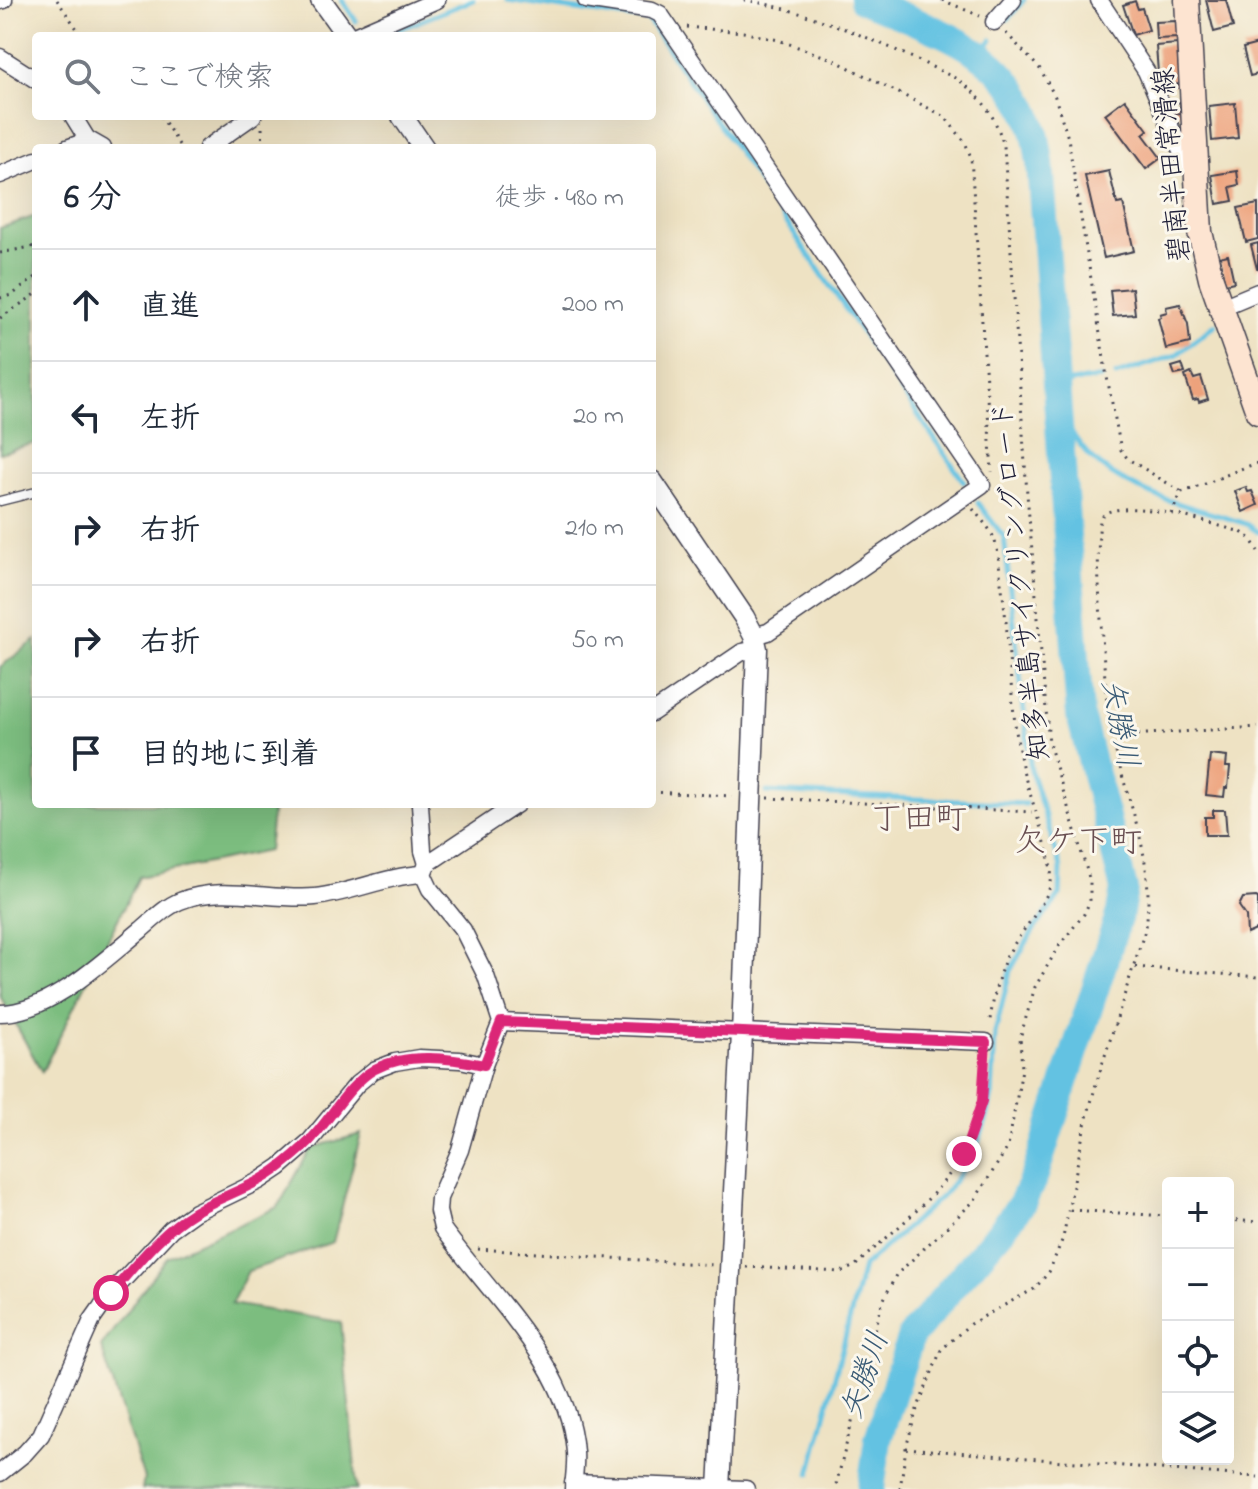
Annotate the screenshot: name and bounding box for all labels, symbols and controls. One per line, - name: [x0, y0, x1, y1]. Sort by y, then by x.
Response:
- search box: [32, 32, 656, 120]
- icon: search: [60, 54, 104, 98]
- text: ここで検索: [124, 57, 274, 101]
- street label: 碧南半田常滑線: [1145, 65, 1202, 264]
- text: 6 分: [64, 174, 121, 224]
- text: 徒歩 · 480 m: [495, 180, 624, 218]
- icon: ahead: [64, 283, 108, 327]
- text: 直進: [140, 286, 200, 330]
- text: 200 m: [562, 286, 624, 324]
- icon: left: [64, 395, 108, 439]
- text: 左折: [140, 398, 200, 442]
- text: 20 m: [573, 398, 624, 436]
- street label: 知多半島サイクリングロード: [983, 399, 1062, 762]
- icon: right: [64, 507, 108, 551]
- text: 右折: [140, 510, 200, 554]
- text: 210 m: [565, 510, 624, 548]
- icon: right: [64, 619, 108, 663]
- text: 右折: [140, 622, 200, 666]
- text: 50 m: [571, 622, 624, 660]
- water label: 矢勝川: [1088, 675, 1148, 772]
- icon: arrive: [64, 731, 108, 775]
- text: 目的地に到着: [140, 734, 320, 778]
- district label: 丁田町: [871, 797, 967, 844]
- district label: 欠ケ下町: [1014, 820, 1142, 867]
- route end: [946, 1136, 982, 1172]
- map controls: [1162, 1177, 1234, 1465]
- button: +: [1162, 1177, 1234, 1249]
- button: −: [1162, 1249, 1234, 1321]
- route start: [93, 1275, 129, 1311]
- button: locate: [1162, 1321, 1234, 1393]
- water label: 矢勝川: [831, 1326, 902, 1426]
- button: layers: [1162, 1393, 1234, 1465]

